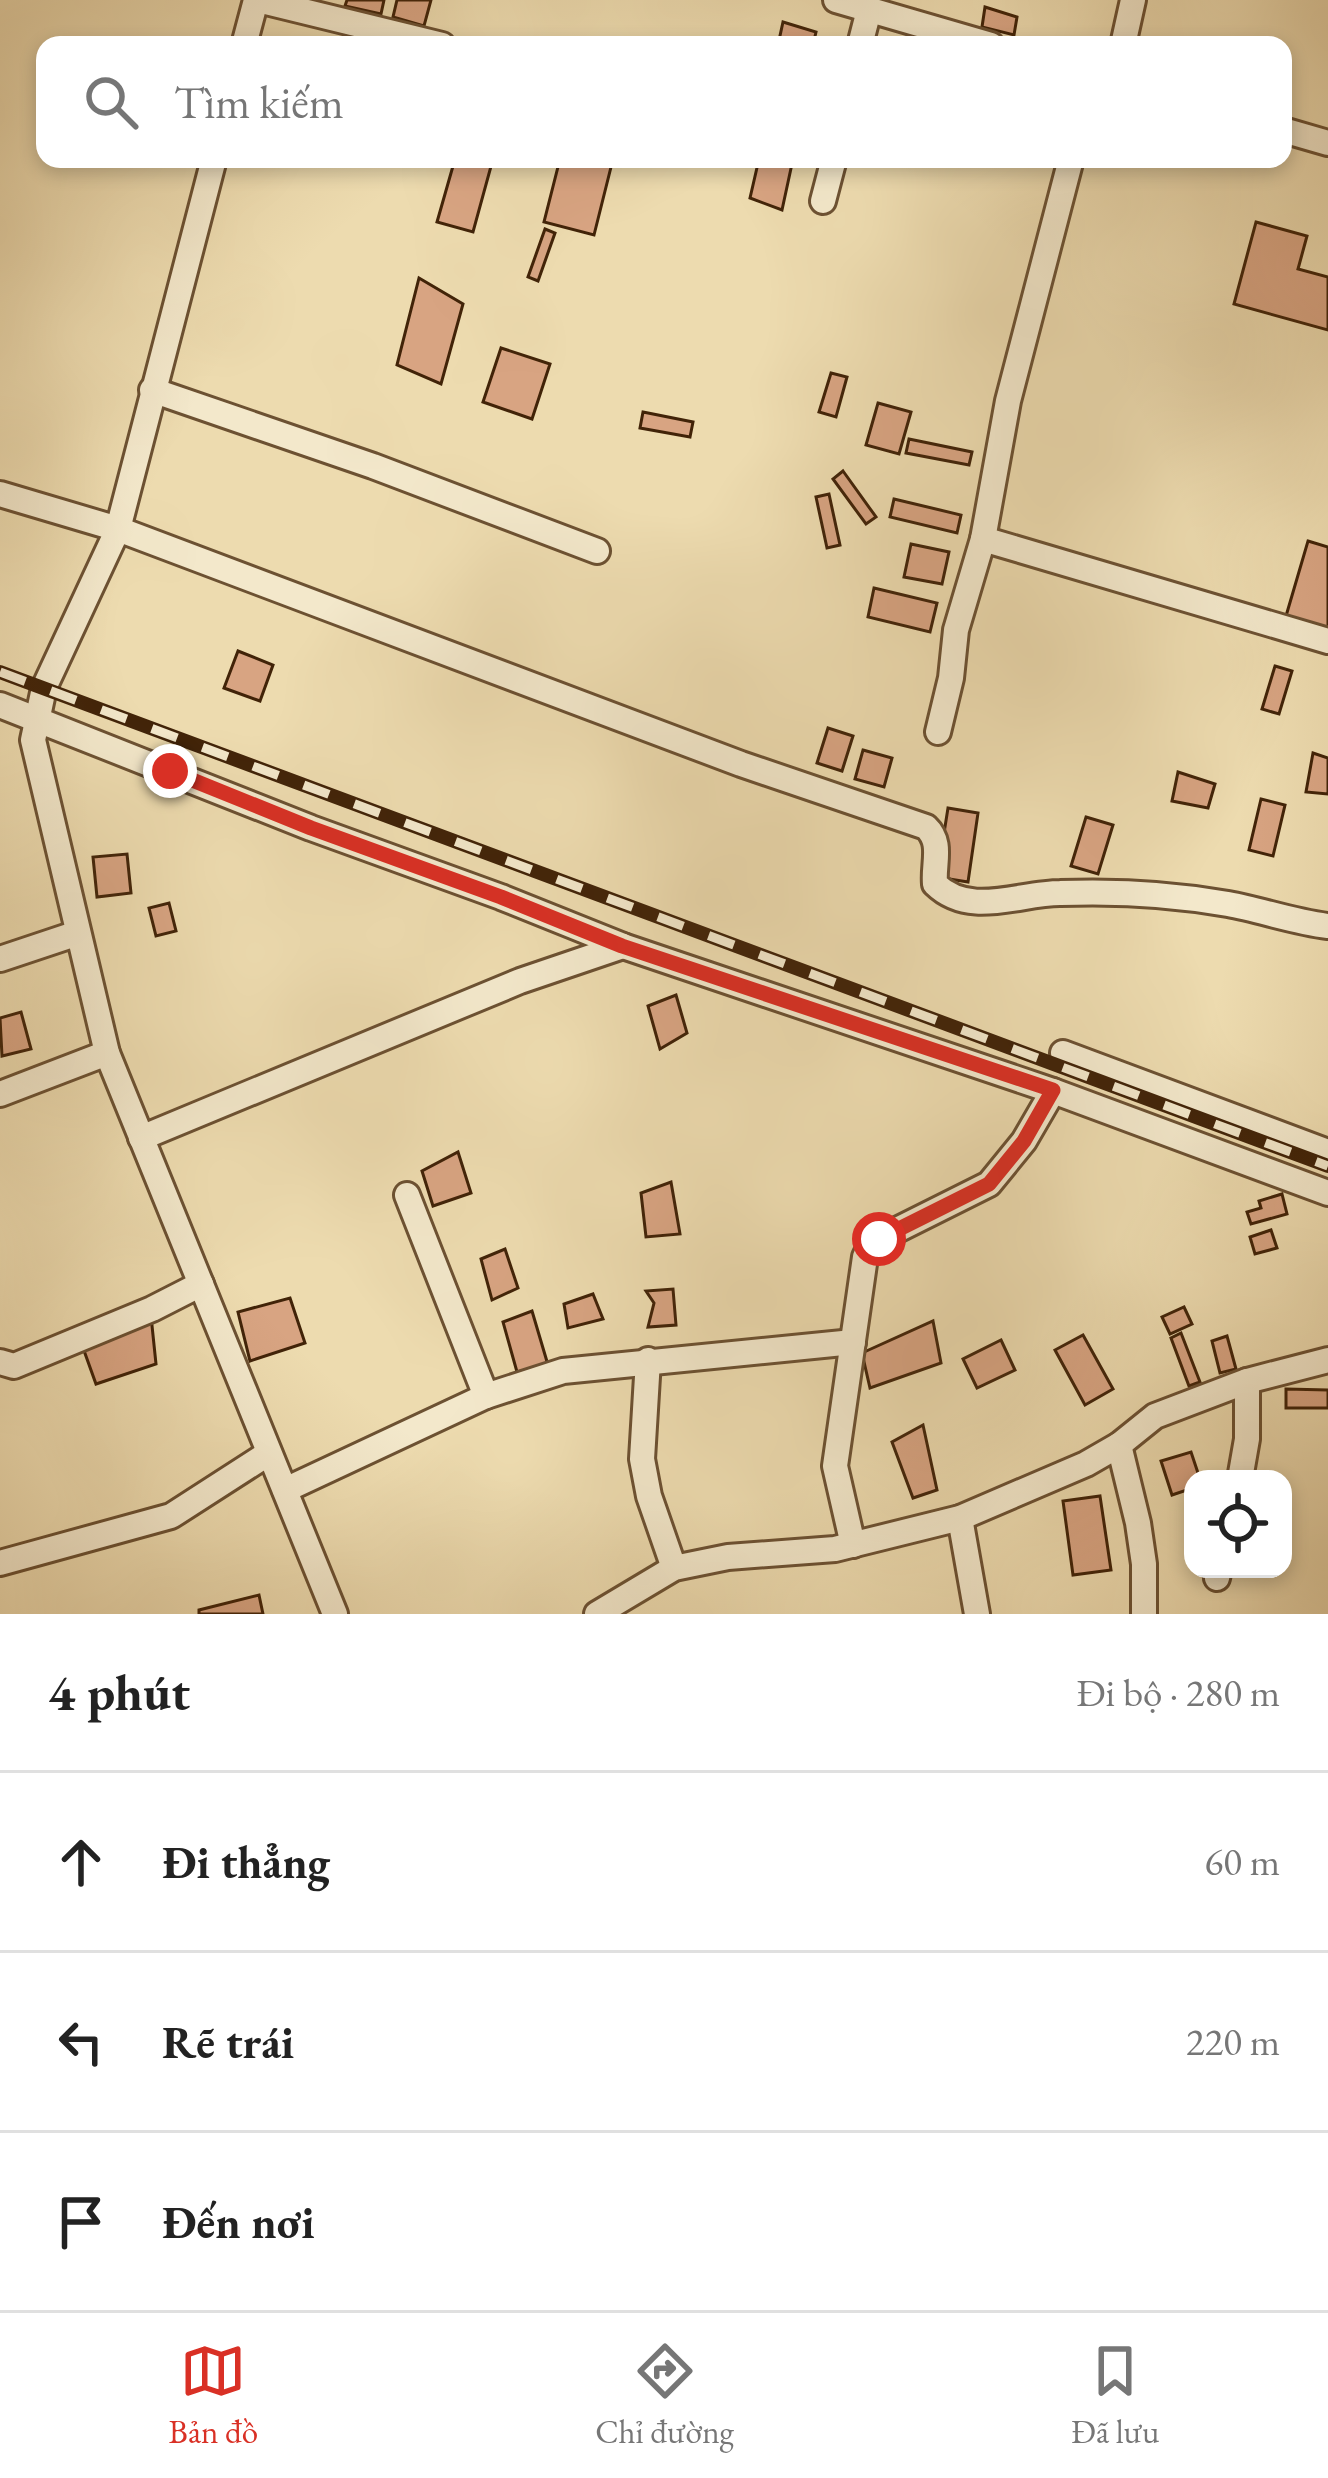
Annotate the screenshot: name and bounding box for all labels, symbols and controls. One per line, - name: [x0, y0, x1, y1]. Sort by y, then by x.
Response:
- search box: [36, 36, 1292, 168]
- icon: search: [78, 69, 144, 135]
- text: Tìm kiếm: [174, 73, 344, 131]
- route end: [143, 744, 197, 798]
- route start: [852, 1212, 906, 1266]
- map controls: [1184, 1470, 1292, 1578]
- button: locate: [1184, 1470, 1292, 1578]
- text: 4 phút: [48, 1659, 190, 1725]
- text: Đi bộ · 280 m: [1076, 1667, 1280, 1718]
- icon: ahead: [48, 1829, 114, 1895]
- text: Đi thẳng: [162, 1833, 330, 1891]
- text: 60 m: [1204, 1836, 1280, 1887]
- icon: left: [48, 2009, 114, 2075]
- text: Rẽ trái: [162, 2013, 294, 2071]
- text: 220 m: [1186, 2016, 1280, 2067]
- icon: arrive: [48, 2189, 114, 2255]
- text: Đến nơi: [162, 2193, 315, 2251]
- tab: Bản đồ: [169, 2338, 258, 2453]
- tab: Chỉ đường: [595, 2338, 734, 2453]
- tab: Đã lưu: [1071, 2338, 1159, 2453]

